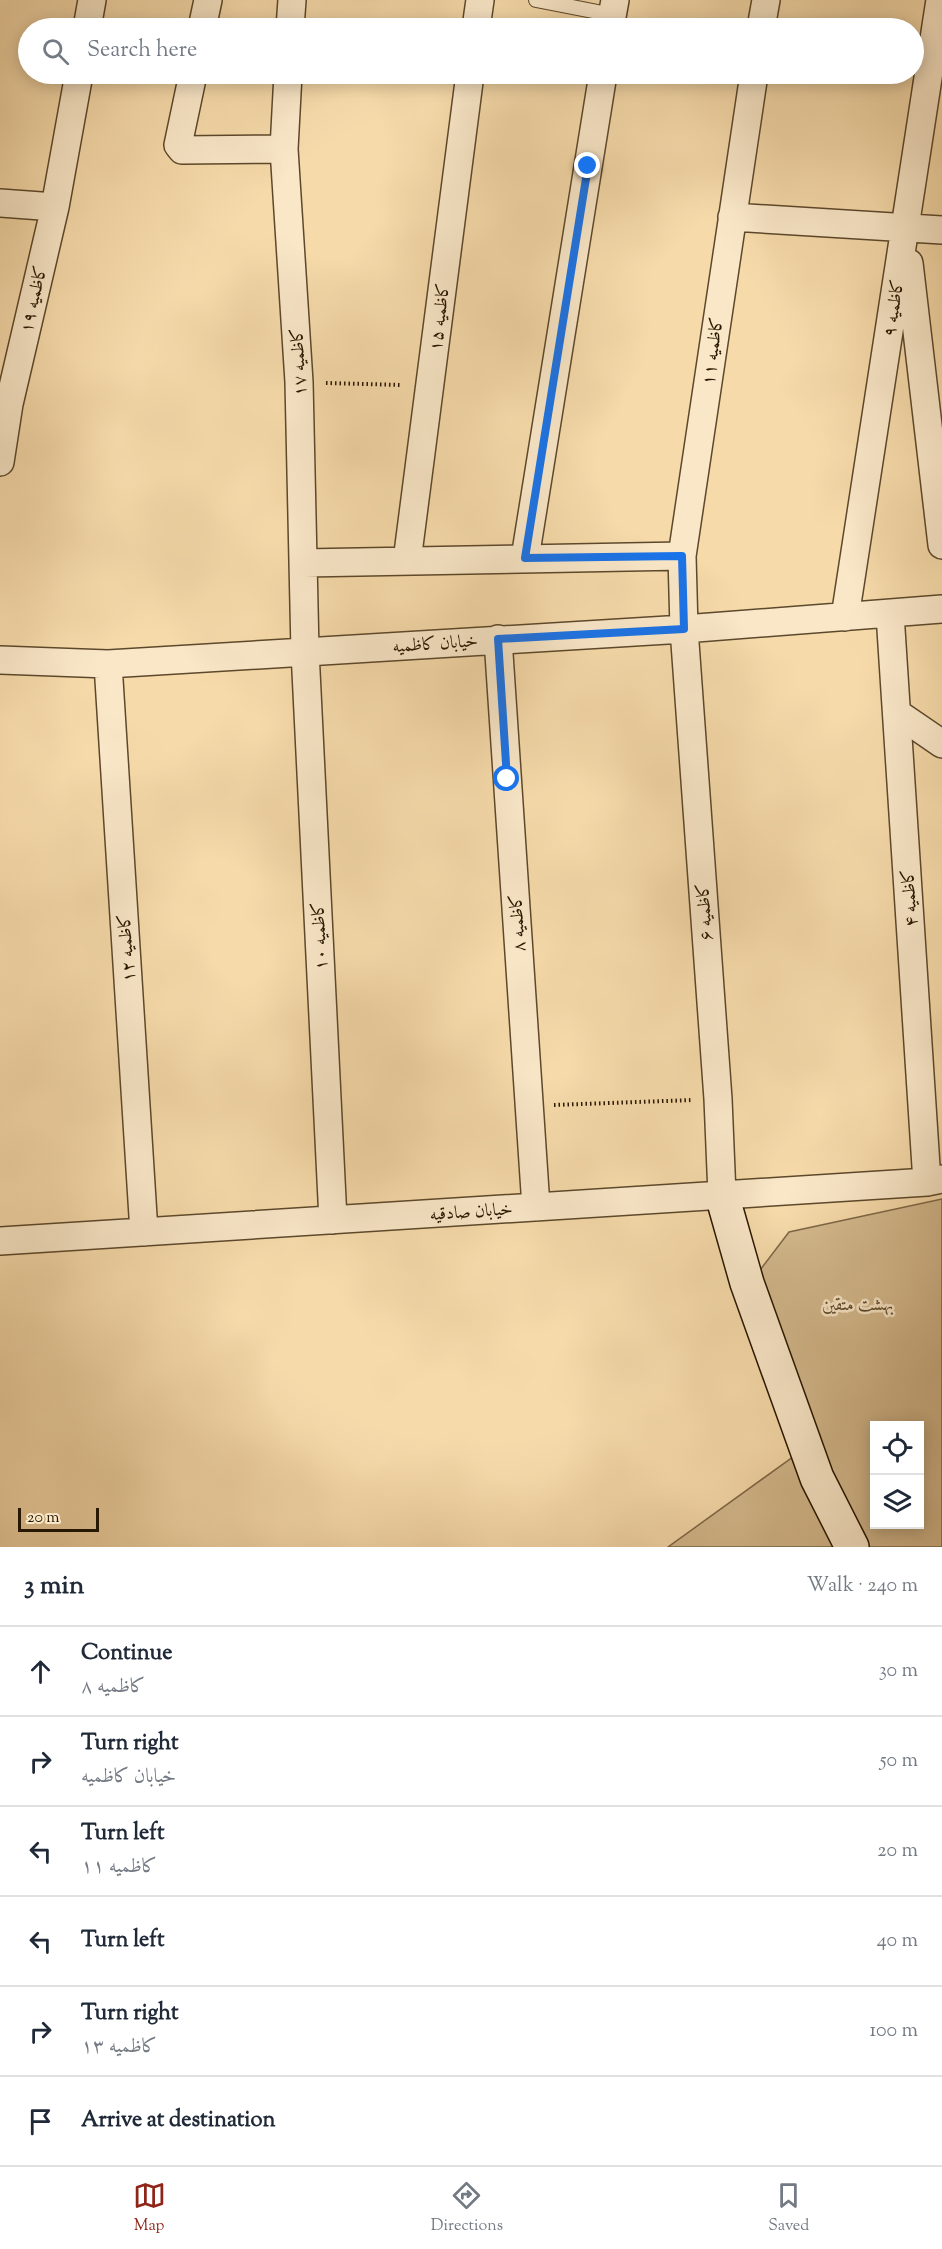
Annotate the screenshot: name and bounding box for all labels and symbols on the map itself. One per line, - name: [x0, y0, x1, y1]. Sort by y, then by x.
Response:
- route end: [574, 152, 600, 178]
- street label: کاظمیه ۱۹: [15, 263, 55, 336]
- street label: کاظمیه ۹: [878, 278, 912, 339]
- street label: کاظمیه ۱۵: [424, 282, 458, 353]
- street label: کاظمیه ۱۱: [696, 316, 732, 387]
- street label: کاظمیه ۱۷: [285, 327, 315, 397]
- street label: خیابان کاظمیه: [392, 629, 479, 661]
- route start: [493, 765, 519, 791]
- street label: کاظمیه ۴: [896, 868, 926, 928]
- street label: کاظمیه ۶: [691, 882, 721, 942]
- street label: کاظمیه ۸: [504, 893, 534, 953]
- street label: کاظمیه ۱۰: [306, 901, 336, 971]
- street label: کاظمیه ۱۲: [113, 913, 143, 983]
- street label: خیابان صادقیه: [429, 1197, 514, 1229]
- park label: بهشت متقین: [822, 1293, 894, 1319]
- scale bar: [18, 1505, 99, 1532]

